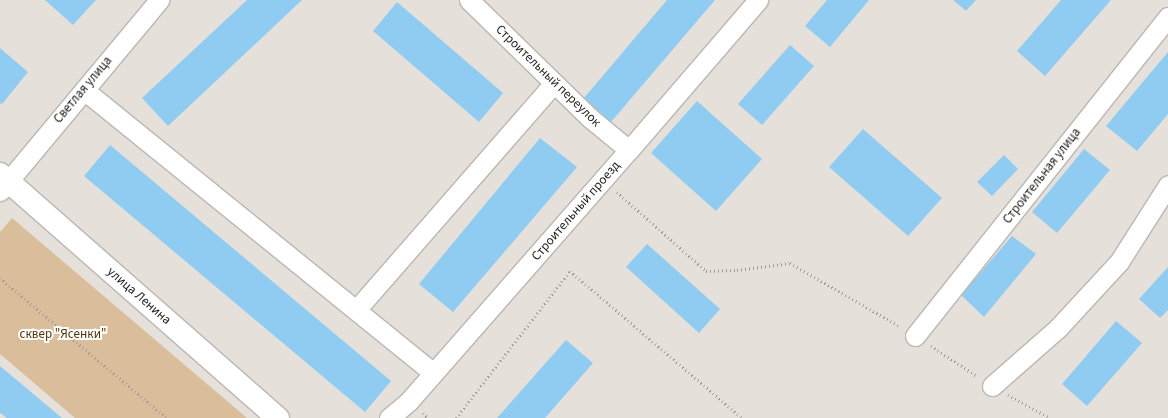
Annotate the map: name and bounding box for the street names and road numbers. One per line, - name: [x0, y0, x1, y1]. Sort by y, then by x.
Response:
- street label: Строительный переулок: [492, 22, 604, 130]
- street label: Светлая улица: [50, 53, 116, 127]
- street label: Строительная улица: [1000, 125, 1084, 227]
- street label: Строительный проезд: [528, 158, 624, 264]
- street label: улица Ленина: [104, 264, 174, 328]

